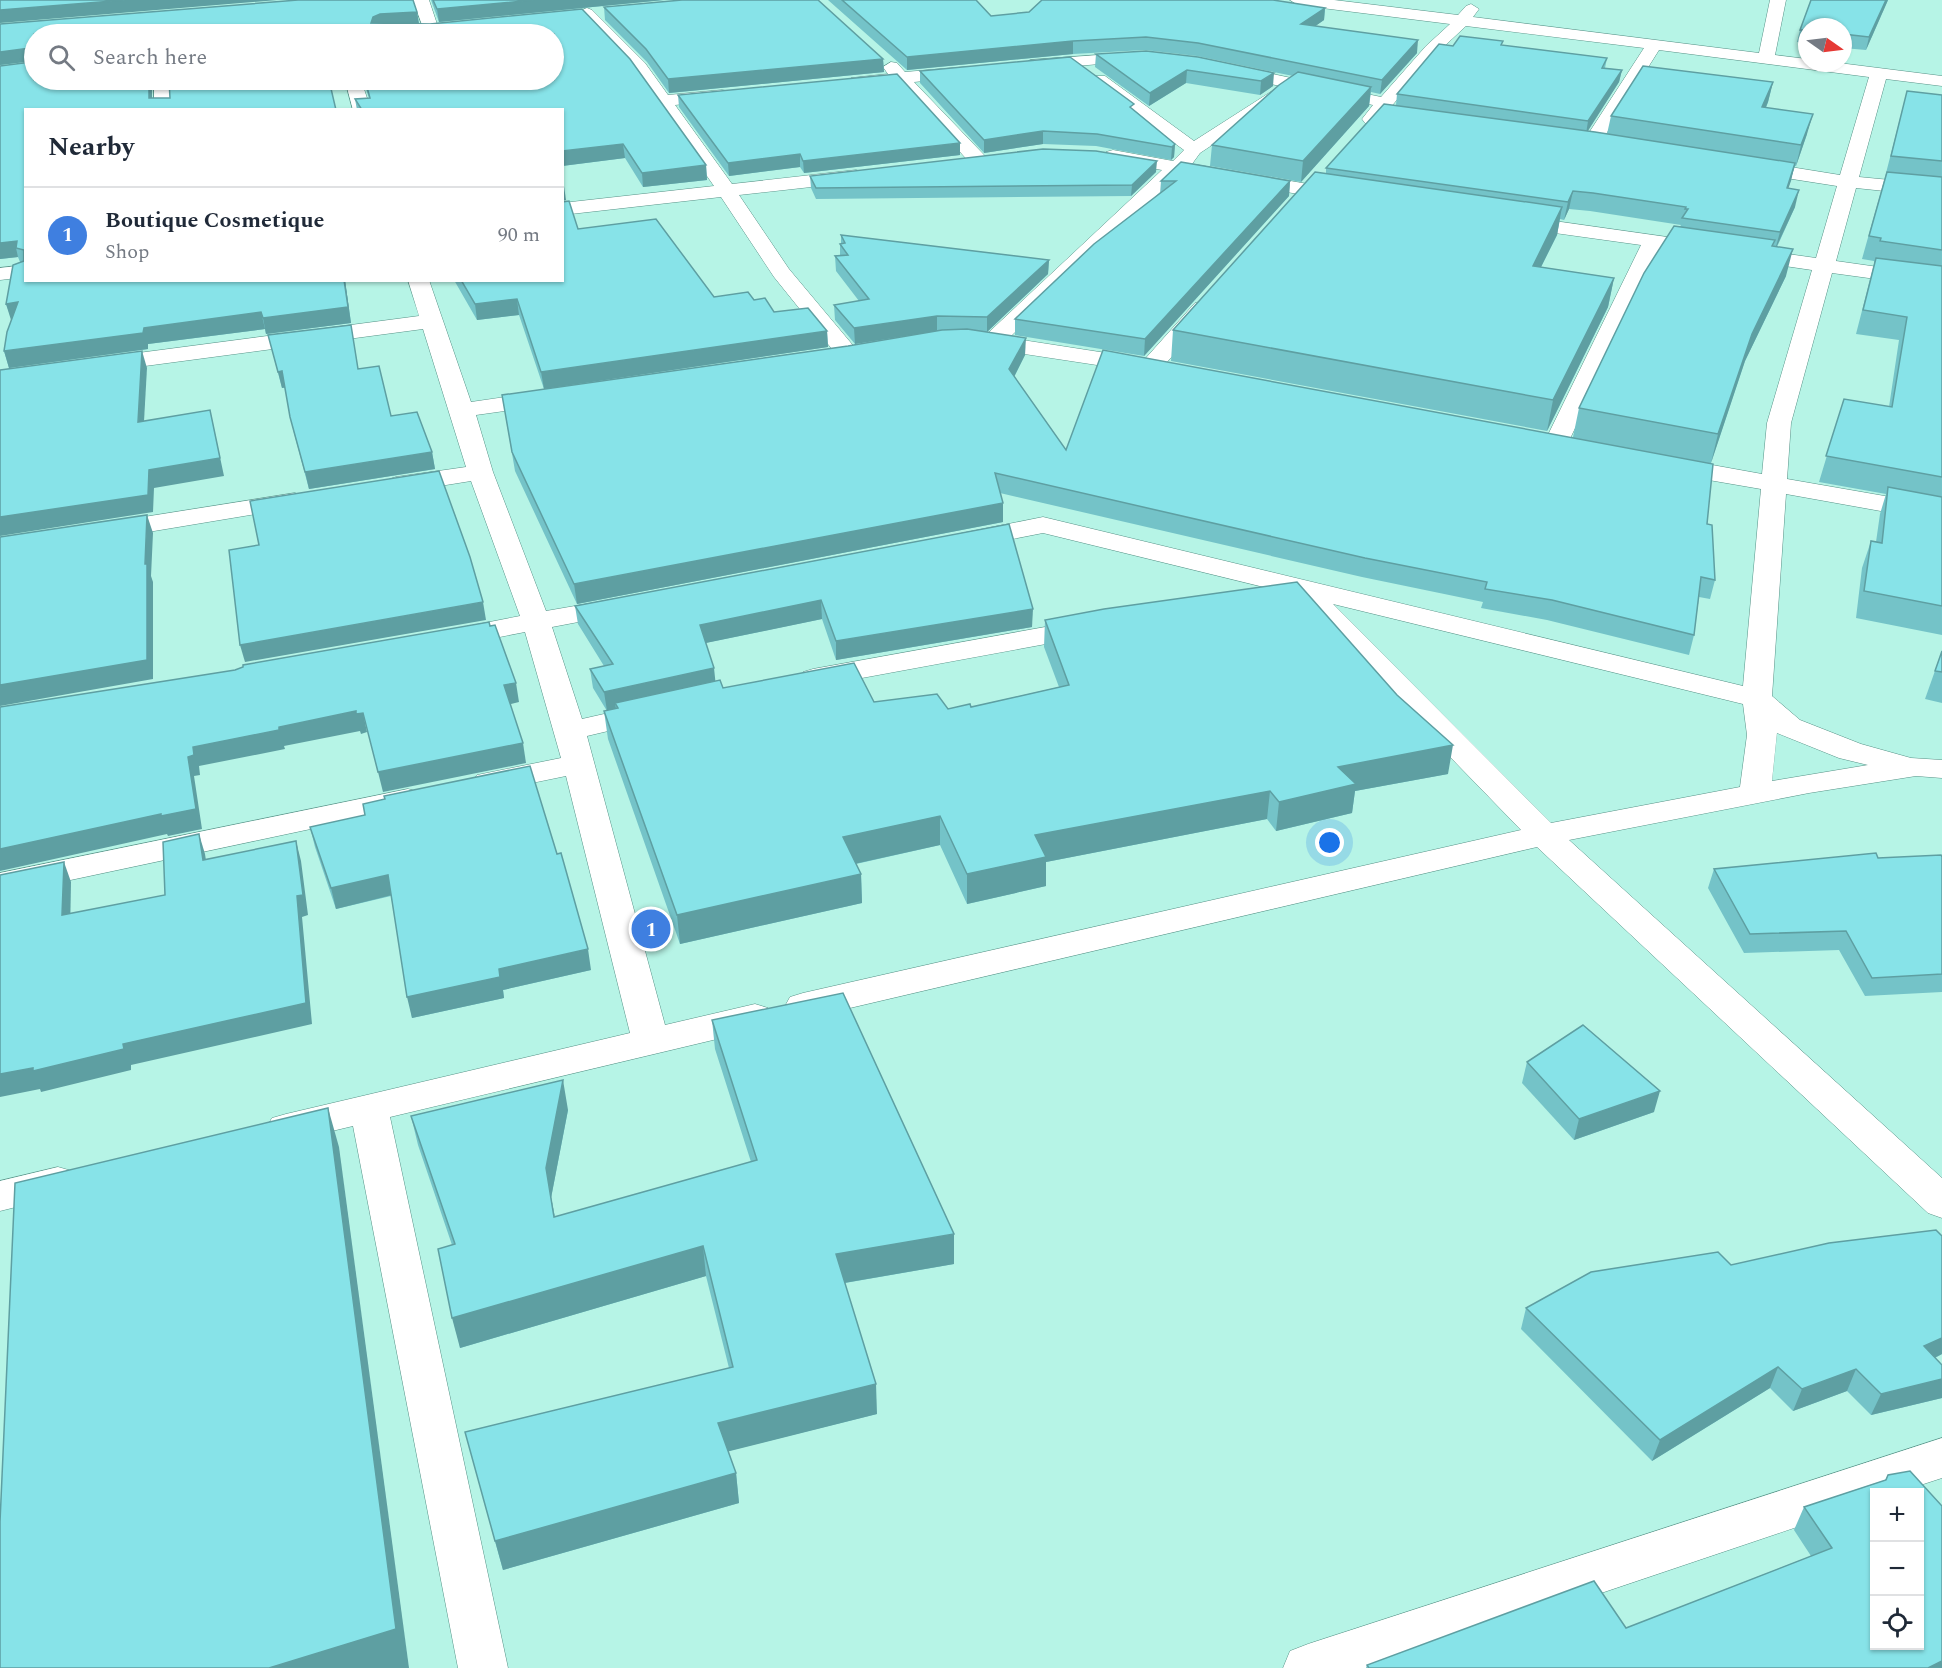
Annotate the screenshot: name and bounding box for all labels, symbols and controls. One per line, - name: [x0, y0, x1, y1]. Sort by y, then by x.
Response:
- north arrow: [1798, 18, 1852, 72]
- search box: [24, 24, 564, 90]
- icon: search: [45, 41, 78, 74]
- text: Search here: [93, 41, 207, 74]
- text: Nearby: [48, 127, 134, 167]
- text: Boutique Cosmetique: [105, 204, 324, 237]
- text: 1: [62, 220, 73, 250]
- text: 90 m: [498, 220, 540, 250]
- text: Shop: [105, 237, 149, 267]
- your location: [1315, 828, 1344, 857]
- pin: 1: [632, 906, 670, 952]
- map controls: [1870, 1488, 1924, 1650]
- button: +: [1870, 1488, 1924, 1542]
- button: −: [1870, 1542, 1924, 1596]
- button: locate: [1870, 1596, 1924, 1650]

